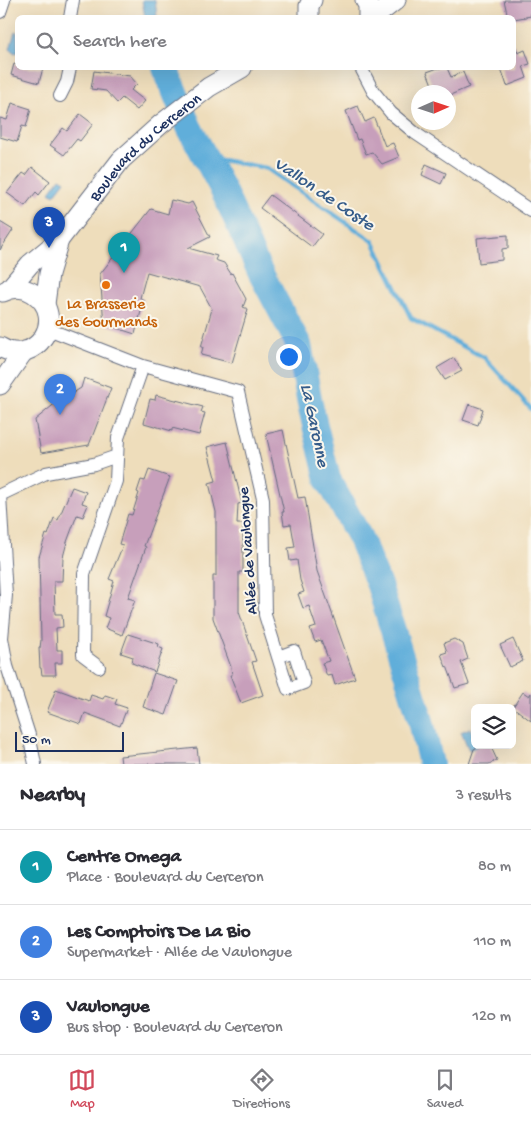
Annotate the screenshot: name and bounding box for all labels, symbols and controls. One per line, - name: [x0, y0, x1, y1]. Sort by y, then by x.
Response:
- search box: [15, 15, 516, 70]
- icon: search: [33, 29, 61, 57]
- text: Search here: [73, 31, 167, 54]
- north arrow: [411, 85, 456, 130]
- street label: Boulevard du Cerceron: [86, 90, 207, 207]
- water label: Vallon de Coste: [269, 154, 378, 237]
- pin: 3: [33, 207, 65, 248]
- pin: 1: [108, 232, 140, 273]
- marker: La Brasserie des Gourmands: [100, 279, 112, 291]
- place label: La Brasserie des Gourmands: [55, 296, 158, 333]
- your location: [276, 344, 302, 370]
- pin: 2: [44, 374, 76, 415]
- water label: La Garonne: [295, 382, 333, 470]
- street label: Allée de Vaulongue: [236, 486, 263, 615]
- map controls: [471, 704, 516, 749]
- button: layers: [471, 704, 516, 749]
- scale bar: [15, 729, 124, 752]
- text: 50 m: [22, 732, 51, 749]
- text: Nearby: [20, 784, 85, 809]
- text: 3 results: [456, 787, 511, 806]
- text: Centre Omega: [67, 846, 181, 869]
- text: 1: [33, 858, 39, 877]
- text: 80 m: [478, 858, 511, 877]
- text: Place · Boulevard du Cerceron: [67, 869, 264, 888]
- text: Les Comptoirs De La Bio: [67, 921, 251, 944]
- text: 2: [32, 933, 40, 952]
- text: 110 m: [474, 933, 511, 952]
- text: Supermarket · Allée de Vaulongue: [67, 944, 292, 963]
- text: Vaulongue: [67, 996, 150, 1019]
- text: 3: [32, 1008, 40, 1027]
- text: 120 m: [472, 1008, 511, 1027]
- text: Bus stop · Boulevard du Cerceron: [67, 1019, 283, 1038]
- tab: Map: [68, 1066, 96, 1113]
- tab: Directions: [233, 1066, 290, 1113]
- tab: Saved: [427, 1066, 463, 1113]

